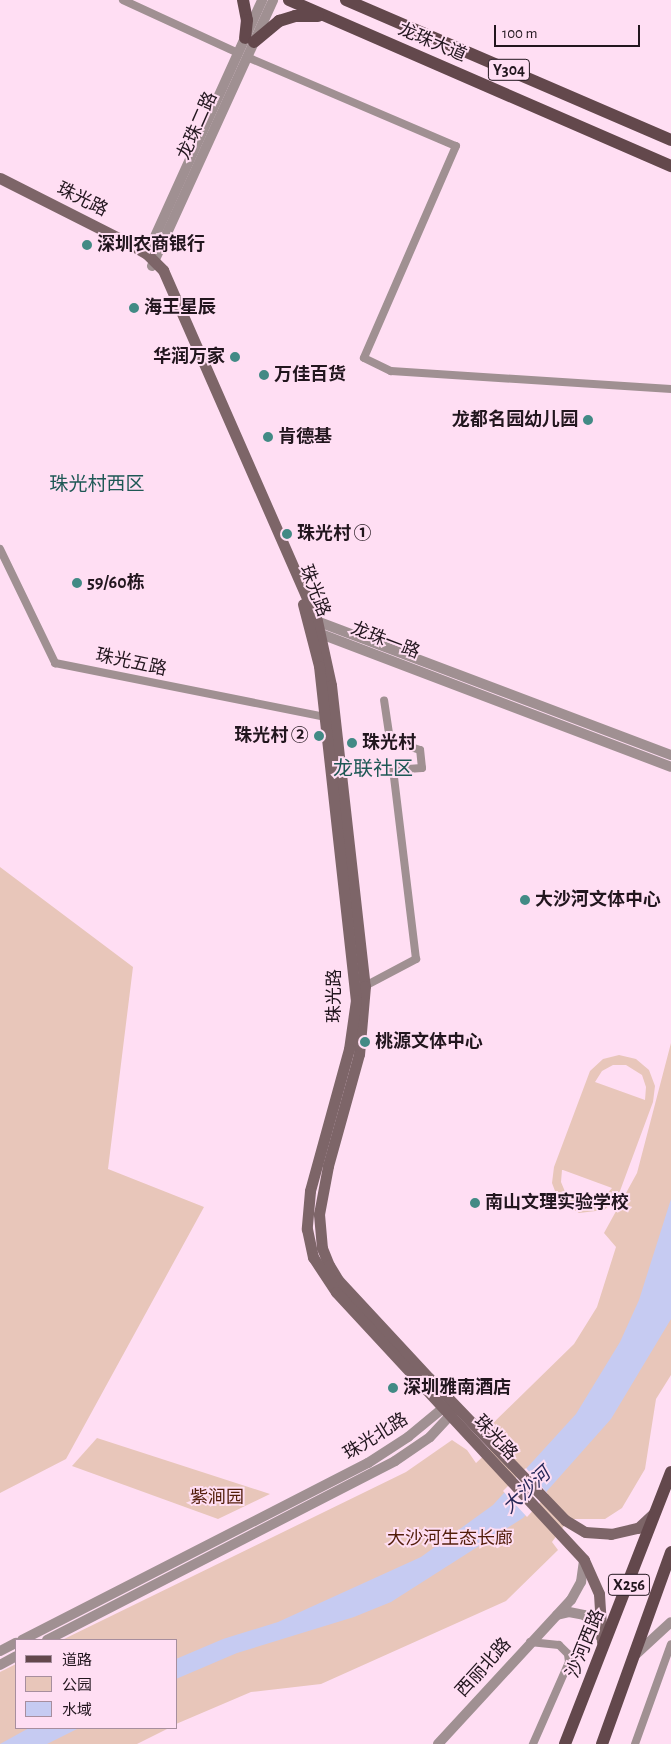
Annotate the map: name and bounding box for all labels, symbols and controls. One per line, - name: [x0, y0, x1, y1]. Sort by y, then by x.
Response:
- scale bar: [496, 15, 642, 47]
- street label: 龙珠大道: [395, 19, 469, 67]
- text: 100 m: [502, 26, 537, 41]
- road number: Y304: [488, 56, 530, 84]
- street label: 龙珠二路: [173, 89, 223, 163]
- street label: 珠光路: [53, 178, 111, 222]
- place label: 深圳农商银行: [97, 234, 205, 256]
- marker: 深圳农商银行: [81, 239, 93, 251]
- place label: 海王星辰: [144, 297, 216, 319]
- marker: 海王星辰: [128, 302, 140, 314]
- place label: 华润万家: [153, 346, 225, 368]
- marker: 华润万家: [229, 351, 241, 363]
- place label: 万佳百货: [274, 364, 346, 386]
- marker: 万佳百货: [258, 369, 270, 381]
- place label: 龙都名园幼儿园: [452, 409, 578, 431]
- marker: 龙都名园幼儿园: [582, 414, 594, 426]
- place label: 肯德基: [278, 426, 332, 448]
- marker: 肯德基: [262, 431, 274, 443]
- district label: 珠光村西区: [50, 474, 144, 496]
- place label: 珠光村 ①: [297, 523, 372, 545]
- marker: 珠光村 ①: [281, 528, 293, 540]
- street label: 珠光路: [294, 562, 334, 620]
- place label: 59/60栋: [87, 572, 145, 594]
- marker: 59/60栋: [71, 577, 83, 589]
- street label: 龙珠一路: [348, 618, 422, 664]
- street label: 珠光五路: [94, 645, 168, 681]
- place label: 珠光村 ②: [234, 725, 309, 747]
- marker: 珠光村 ②: [313, 730, 325, 742]
- place label: 珠光村: [362, 732, 416, 754]
- marker: 珠光村: [346, 737, 358, 749]
- district label: 龙联社区: [333, 757, 413, 781]
- place label: 大沙河文体中心: [535, 889, 661, 911]
- marker: 大沙河文体中心: [519, 894, 531, 906]
- street label: 珠光路: [324, 969, 346, 1023]
- place label: 桃源文体中心: [375, 1031, 483, 1053]
- marker: 桃源文体中心: [359, 1036, 371, 1048]
- place label: 南山文理实验学校: [485, 1192, 629, 1214]
- marker: 南山文理实验学校: [469, 1197, 481, 1209]
- place label: 深圳雅南酒店: [403, 1377, 511, 1399]
- marker: 深圳雅南酒店: [387, 1382, 399, 1394]
- street label: 珠光北路: [340, 1409, 412, 1465]
- street label: 珠光路: [469, 1411, 521, 1465]
- water label: 大沙河: [498, 1463, 556, 1519]
- park label: 紫涧园: [190, 1487, 244, 1509]
- park label: 大沙河生态长廊: [387, 1528, 513, 1550]
- road number: X256: [608, 1572, 650, 1598]
- street label: 沙河西路: [563, 1607, 609, 1681]
- street label: 西丽北路: [452, 1634, 516, 1702]
- legend: [15, 1639, 178, 1729]
- text: 道路: [62, 1653, 92, 1668]
- text: 公园: [62, 1678, 92, 1693]
- text: 水域: [62, 1703, 92, 1718]

